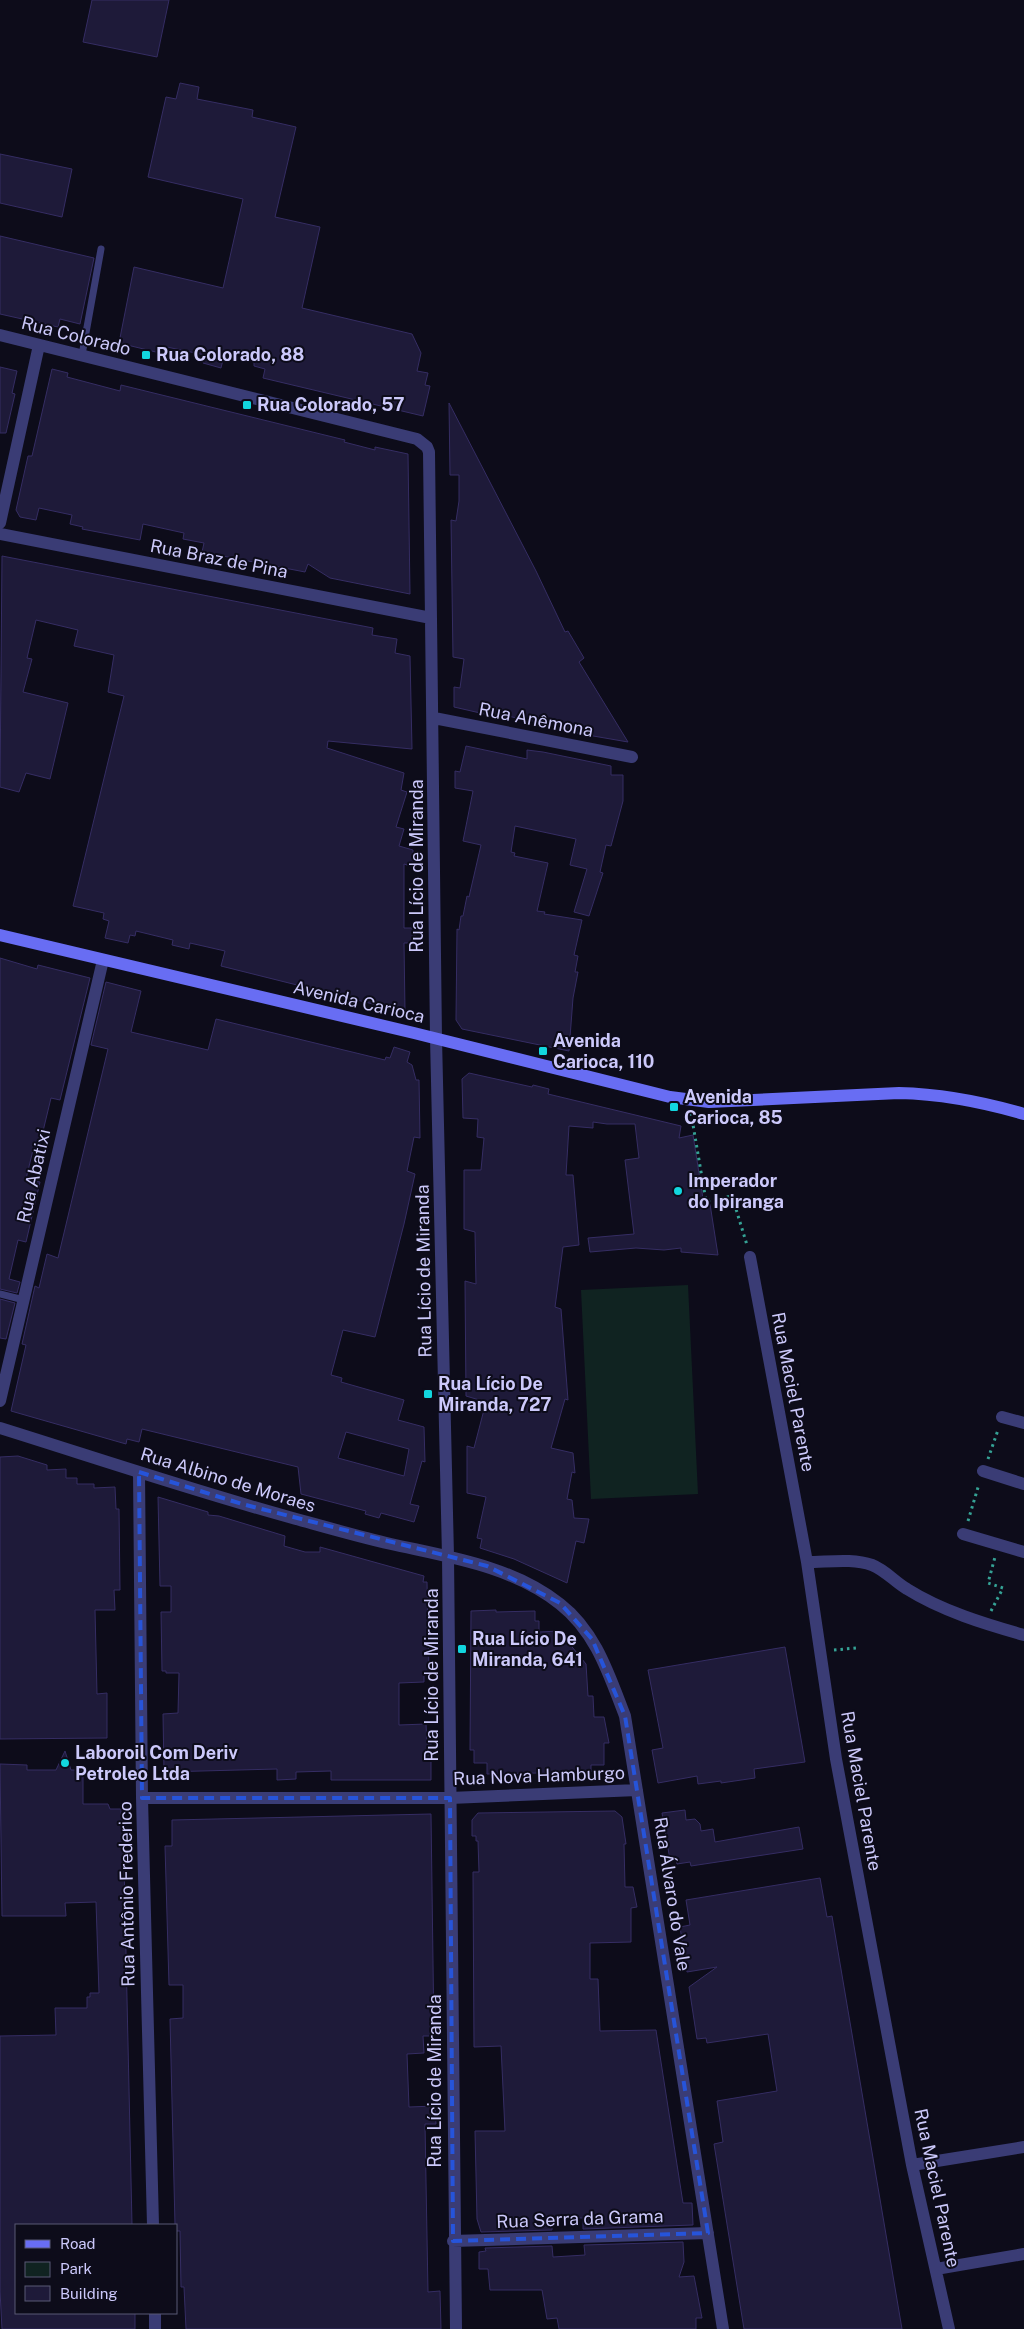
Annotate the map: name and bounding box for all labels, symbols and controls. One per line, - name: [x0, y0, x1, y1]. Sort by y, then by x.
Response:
- street label: Rua Colorado: [19, 312, 133, 359]
- place label: Rua Colorado, 88: [156, 344, 304, 365]
- marker: Rua Colorado, 88: [140, 349, 152, 361]
- place label: Rua Colorado, 57: [257, 394, 405, 415]
- marker: Rua Colorado, 57: [241, 399, 253, 411]
- street label: Rua Braz de Pina: [148, 535, 290, 582]
- street label: Rua Anêmona: [477, 698, 595, 741]
- street label: Rua Lício de Miranda: [406, 779, 427, 953]
- street label: Avenida Carioca: [291, 976, 427, 1027]
- place label: Avenida Carioca, 110: [553, 1030, 654, 1072]
- marker: Avenida Carioca, 110: [537, 1045, 549, 1057]
- place label: Avenida Carioca, 85: [684, 1086, 783, 1128]
- marker: Avenida Carioca, 85: [668, 1101, 680, 1113]
- street label: Rua Abatixi: [13, 1127, 55, 1225]
- place label: Imperador do Ipiranga: [688, 1170, 784, 1212]
- street label: Rua Lício de Miranda: [411, 1184, 436, 1358]
- marker: Imperador do Ipiranga: [672, 1185, 684, 1197]
- street label: Rua Maciel Parente: [768, 1310, 819, 1473]
- place label: Rua Lício De Miranda, 727: [438, 1373, 552, 1415]
- marker: Rua Lício De Miranda, 727: [422, 1388, 434, 1400]
- street label: Rua Albino de Moraes: [138, 1443, 318, 1516]
- street label: Rua Lício de Miranda: [421, 1588, 442, 1762]
- place label: Rua Lício De Miranda, 641: [472, 1628, 583, 1670]
- marker: Rua Lício De Miranda, 641: [456, 1643, 468, 1655]
- street label: Rua Maciel Parente: [837, 1709, 886, 1873]
- place label: Laboroil Com Deriv Petroleo Ltda: [75, 1742, 238, 1784]
- marker: Laboroil Com Deriv Petroleo Ltda: [59, 1757, 71, 1769]
- street label: Rua Nova Hamburgo: [453, 1762, 625, 1789]
- street label: Rua Antônio Frederico: [114, 1801, 139, 1987]
- street label: Rua Álvaro do Vale: [650, 1815, 696, 1973]
- street label: Rua Lício de Miranda: [424, 1994, 445, 2168]
- street label: Rua Maciel Parente: [910, 2106, 965, 2269]
- street label: Rua Serra da Grama: [496, 2205, 664, 2232]
- legend: [15, 2224, 178, 2314]
- text: Road: [60, 2235, 96, 2252]
- text: Park: [60, 2260, 92, 2277]
- text: Building: [60, 2285, 118, 2302]

